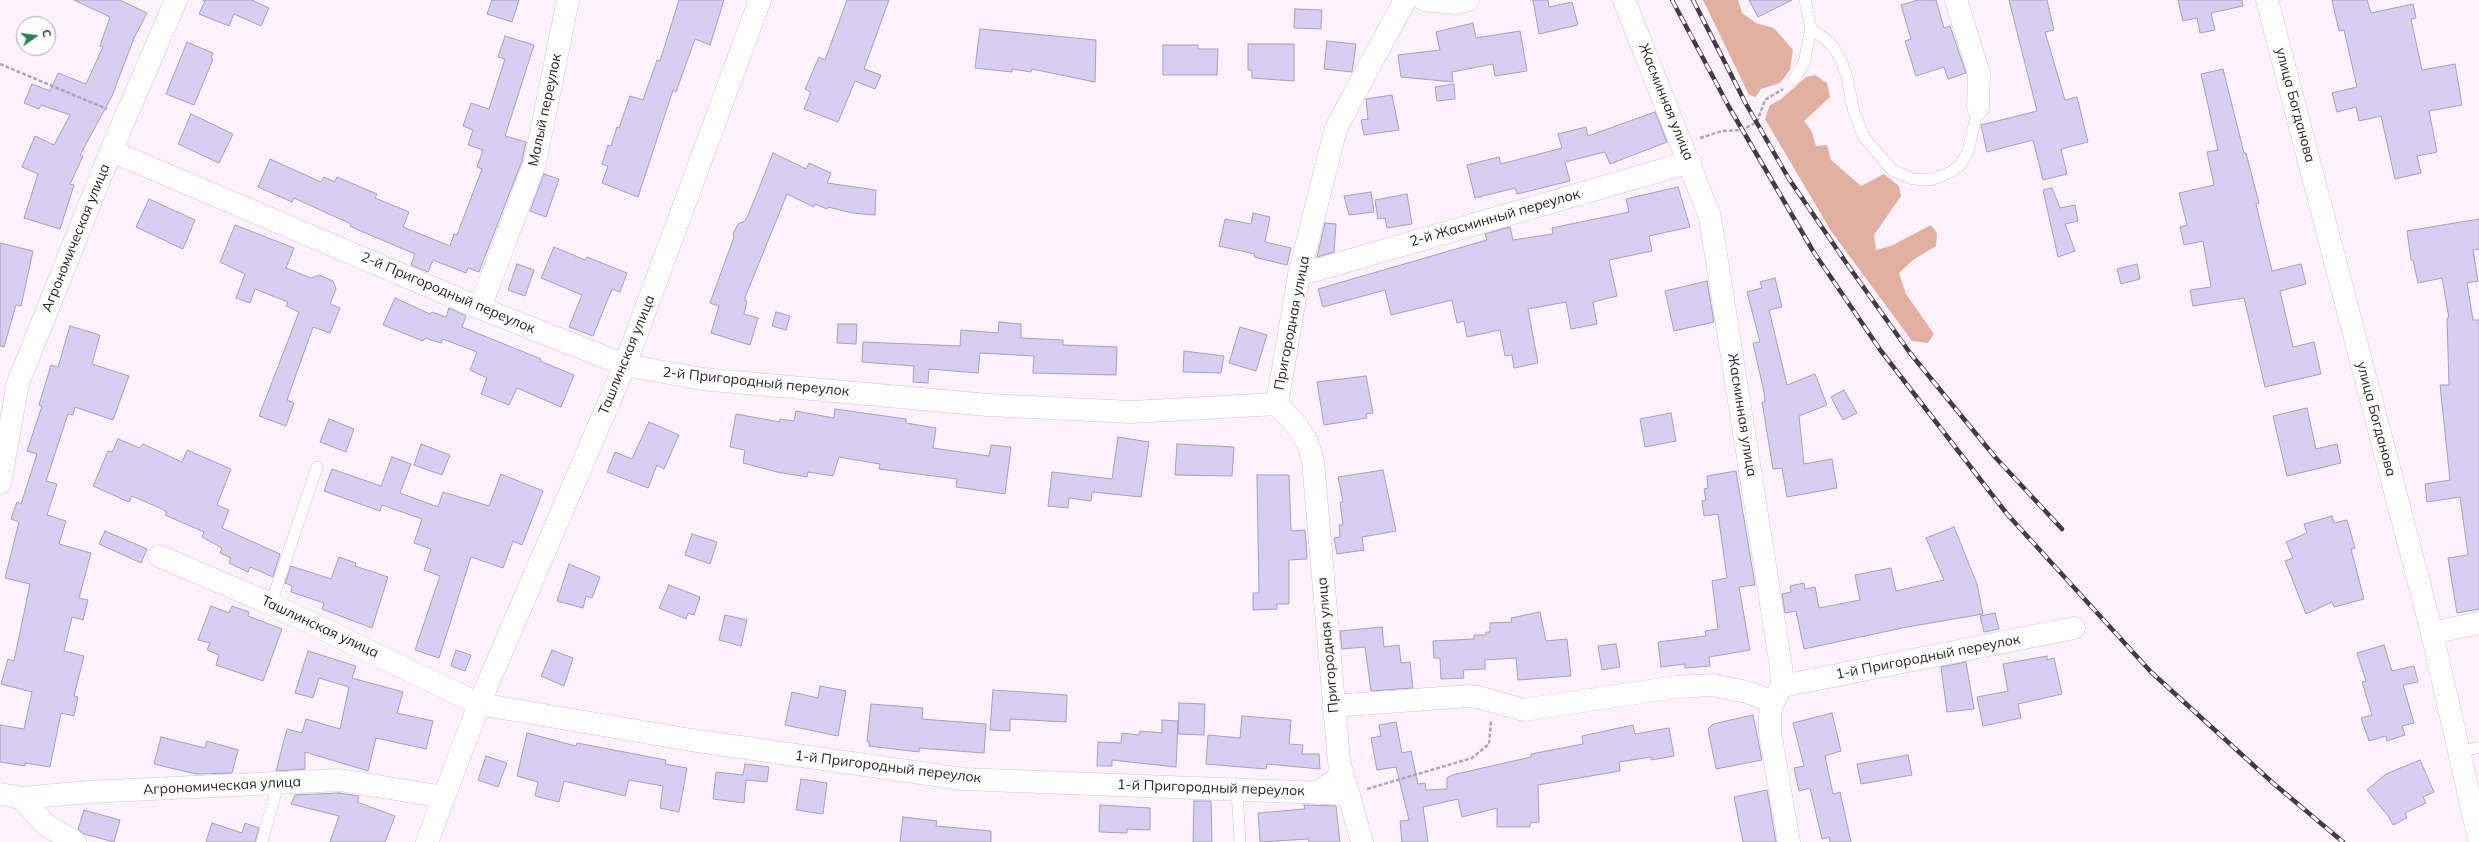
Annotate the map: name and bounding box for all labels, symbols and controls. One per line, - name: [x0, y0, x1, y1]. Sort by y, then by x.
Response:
- north arrow: [16, 16, 56, 56]
- text: С: [39, 28, 54, 39]
- street label: Жасминная улица: [1635, 41, 1697, 163]
- street label: улица Богданова: [2272, 46, 2318, 164]
- street label: Малый переулок: [525, 52, 565, 168]
- street label: Агрономическая улица: [39, 161, 113, 315]
- street label: 2-й Жасминный переулок: [1408, 186, 1582, 250]
- street label: 2-й Пригородный переулок: [358, 249, 538, 337]
- street label: Пригородная улица: [1271, 255, 1313, 391]
- street label: Ташлинская улица: [595, 293, 659, 417]
- street label: Жасминная улица: [1724, 352, 1760, 478]
- street label: улица Богданова: [2353, 360, 2399, 478]
- street label: 2-й Пригородный переулок: [662, 364, 850, 400]
- street label: Пригородная улица: [1314, 576, 1342, 714]
- street label: Ташлинская улица: [259, 592, 381, 662]
- street label: 1-й Пригородный переулок: [1834, 631, 2022, 683]
- street label: 1-й Пригородный переулок: [794, 747, 982, 787]
- street label: Агрономическая улица: [142, 773, 302, 799]
- street label: 1-й Пригородный переулок: [1117, 776, 1305, 800]

